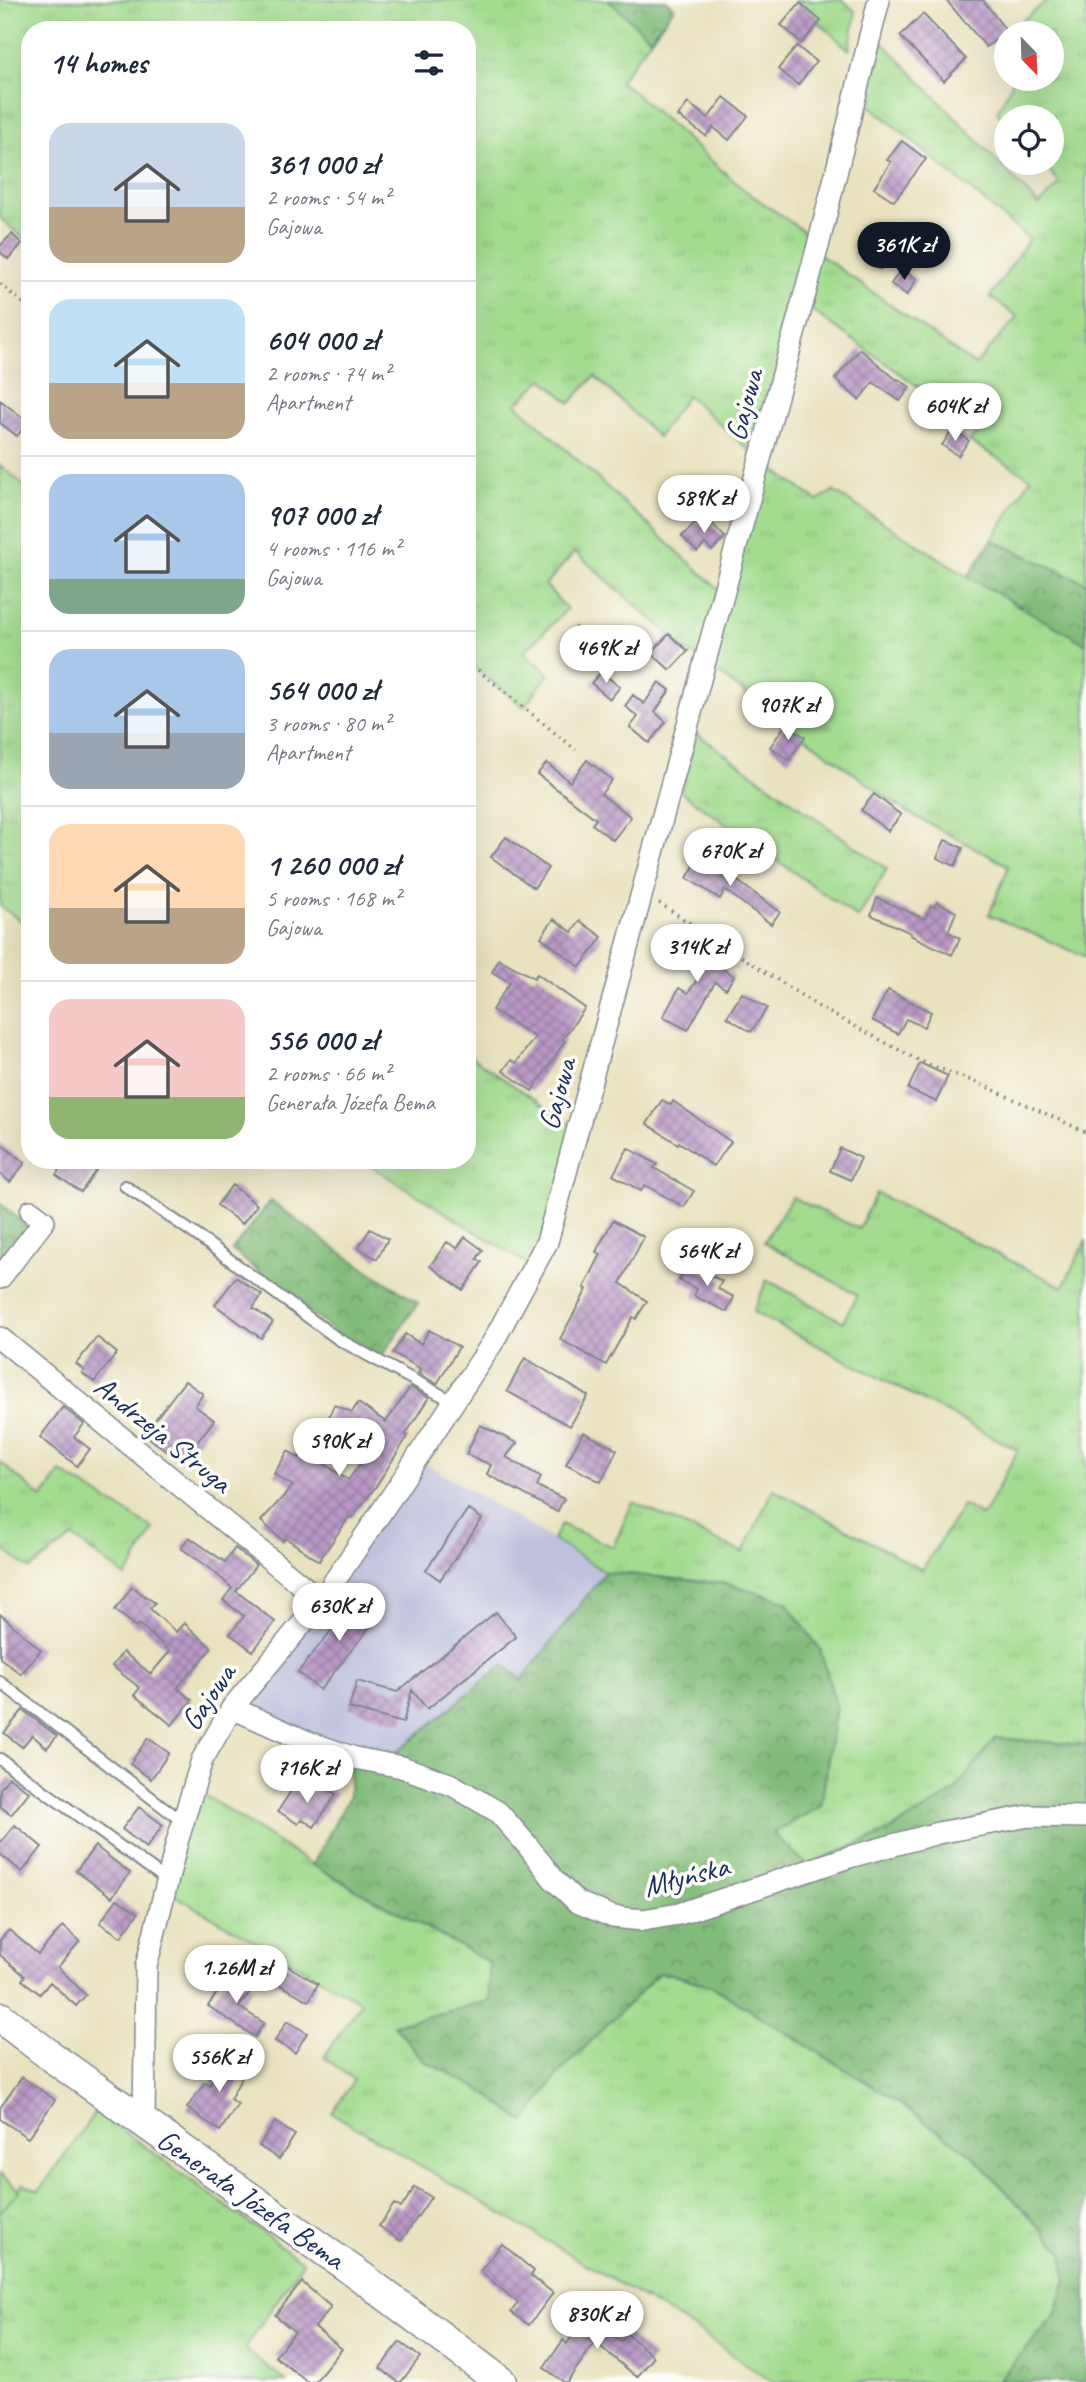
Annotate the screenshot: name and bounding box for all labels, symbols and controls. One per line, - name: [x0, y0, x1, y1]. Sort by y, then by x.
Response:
- north arrow: [994, 21, 1064, 91]
- map controls: [994, 21, 1064, 175]
- text: 14 homes: [49, 44, 147, 82]
- icon: filters: [410, 44, 448, 82]
- button: locate: [994, 105, 1064, 175]
- text: 361 000 zł: [266, 145, 378, 183]
- icon: home: [105, 151, 189, 235]
- text: 2 rooms · 54 m²: [266, 183, 390, 212]
- text: Gajowa: [266, 212, 321, 241]
- pin: 361K zł: [839, 222, 969, 282]
- text: 361K zł: [873, 230, 935, 259]
- text: 604 000 zł: [266, 321, 378, 359]
- icon: home: [105, 327, 189, 411]
- text: 2 rooms · 74 m²: [266, 359, 390, 388]
- street label: Gajowa: [716, 363, 772, 445]
- pin: 604K zł: [890, 384, 1020, 443]
- text: Apartment: [266, 388, 351, 417]
- text: 604K zł: [924, 391, 986, 420]
- pin: 589K zł: [639, 476, 769, 535]
- text: 589K zł: [674, 483, 734, 512]
- text: 907 000 zł: [266, 496, 377, 534]
- icon: home: [105, 502, 189, 586]
- text: 4 rooms · 116 m²: [266, 534, 401, 563]
- text: Gajowa: [266, 563, 321, 592]
- pin: 469K zł: [541, 626, 671, 685]
- text: 469K zł: [576, 633, 636, 662]
- text: 564 000 zł: [266, 671, 378, 709]
- icon: home: [105, 677, 189, 761]
- pin: 907K zł: [723, 682, 853, 742]
- text: 907K zł: [758, 690, 818, 719]
- text: 3 rooms · 80 m²: [266, 709, 390, 738]
- text: Apartment: [266, 738, 351, 767]
- pin: 670K zł: [665, 828, 795, 888]
- text: 670K zł: [699, 836, 761, 865]
- text: 1 260 000 zł: [266, 846, 399, 884]
- icon: home: [105, 852, 189, 936]
- text: 5 rooms · 168 m²: [266, 884, 401, 913]
- text: Gajowa: [266, 913, 321, 942]
- pin: 314K zł: [632, 925, 762, 984]
- text: 314K zł: [667, 932, 727, 961]
- text: 556 000 zł: [266, 1021, 377, 1059]
- icon: home: [105, 1027, 189, 1111]
- street label: Gajowa: [529, 1052, 585, 1134]
- text: 2 rooms · 66 m²: [266, 1059, 390, 1088]
- text: Generała Józefa Bema: [266, 1088, 435, 1117]
- pin: 564K zł: [642, 1228, 772, 1288]
- text: 564K zł: [677, 1236, 737, 1265]
- street label: Andrzeja Struga: [87, 1367, 241, 1502]
- pin: 590K zł: [274, 1418, 404, 1478]
- text: 590K zł: [309, 1426, 369, 1455]
- pin: 630K zł: [274, 1584, 404, 1643]
- text: 630K zł: [308, 1591, 370, 1620]
- street label: Gajowa: [172, 1654, 245, 1738]
- pin: 716K zł: [242, 1745, 372, 1805]
- text: 716K zł: [276, 1753, 338, 1782]
- street label: Młyńska: [639, 1846, 734, 1906]
- pin: 1.26M zł: [164, 1946, 308, 2005]
- text: 1.26M zł: [201, 1953, 271, 1982]
- pin: 556K zł: [154, 2035, 284, 2094]
- text: 556K zł: [189, 2042, 249, 2071]
- street label: Generała Józefa Bema: [150, 2120, 354, 2279]
- pin: 830K zł: [532, 2292, 662, 2351]
- text: 830K zł: [567, 2299, 627, 2328]

